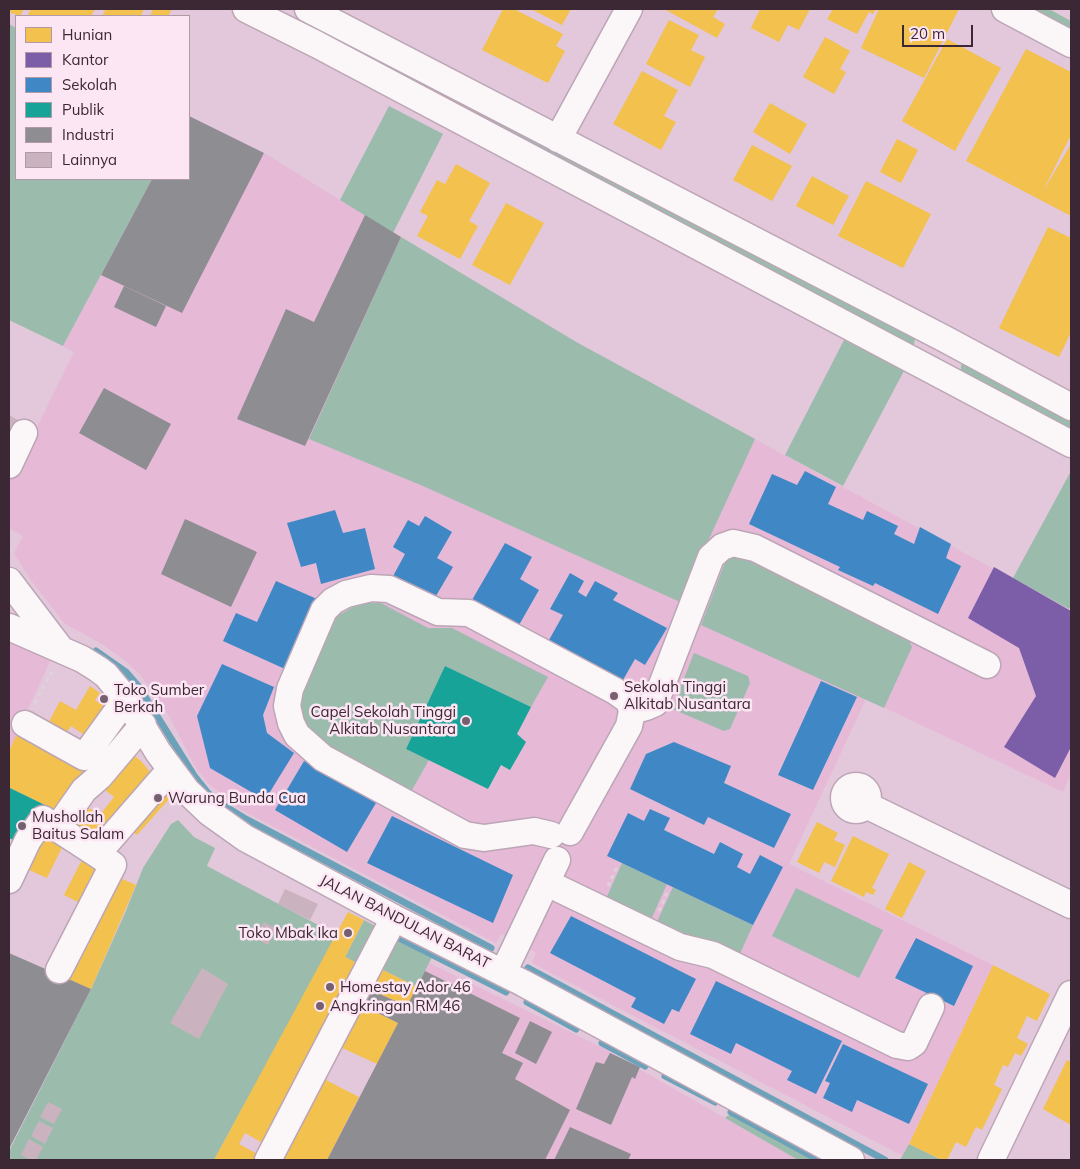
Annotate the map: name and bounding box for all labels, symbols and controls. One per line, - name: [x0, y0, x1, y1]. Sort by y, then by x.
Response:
- legend: [15, 15, 190, 180]
- scale bar: [905, 15, 976, 47]
- text: 20 m: [910, 24, 945, 43]
- text: Hunian: [62, 25, 112, 44]
- text: Kantor: [62, 50, 109, 69]
- text: Sekolah: [62, 75, 117, 94]
- text: Publik: [62, 100, 104, 119]
- text: Industri: [62, 125, 114, 144]
- text: Lainnya: [62, 150, 117, 169]
- place label: Sekolah Tinggi Alkitab Nusantara: [624, 678, 751, 713]
- place label: Toko Sumber Berkah: [114, 681, 204, 716]
- marker: Sekolah Tinggi Alkitab Nusantara: [608, 690, 620, 702]
- marker: Toko Sumber Berkah: [98, 693, 110, 705]
- place label: Capel Sekolah Tinggi Alkitab Nusantara: [310, 703, 456, 738]
- marker: Capel Sekolah Tinggi Alkitab Nusantara: [460, 715, 472, 727]
- place label: Warung Bunda Cua: [168, 789, 306, 807]
- marker: Warung Bunda Cua: [152, 792, 164, 804]
- place label: Mushollah Baitus Salam: [32, 808, 124, 843]
- marker: Mushollah Baitus Salam: [16, 820, 28, 832]
- street label: JALAN BANDULAN BARAT: [317, 871, 493, 973]
- place label: Toko Mbak Ika: [238, 924, 338, 942]
- marker: Toko Mbak Ika: [342, 927, 354, 939]
- place label: Homestay Ador 46: [340, 978, 471, 996]
- marker: Homestay Ador 46: [324, 981, 336, 993]
- place label: Angkringan RM 46: [330, 997, 460, 1015]
- marker: Angkringan RM 46: [314, 1000, 326, 1012]

